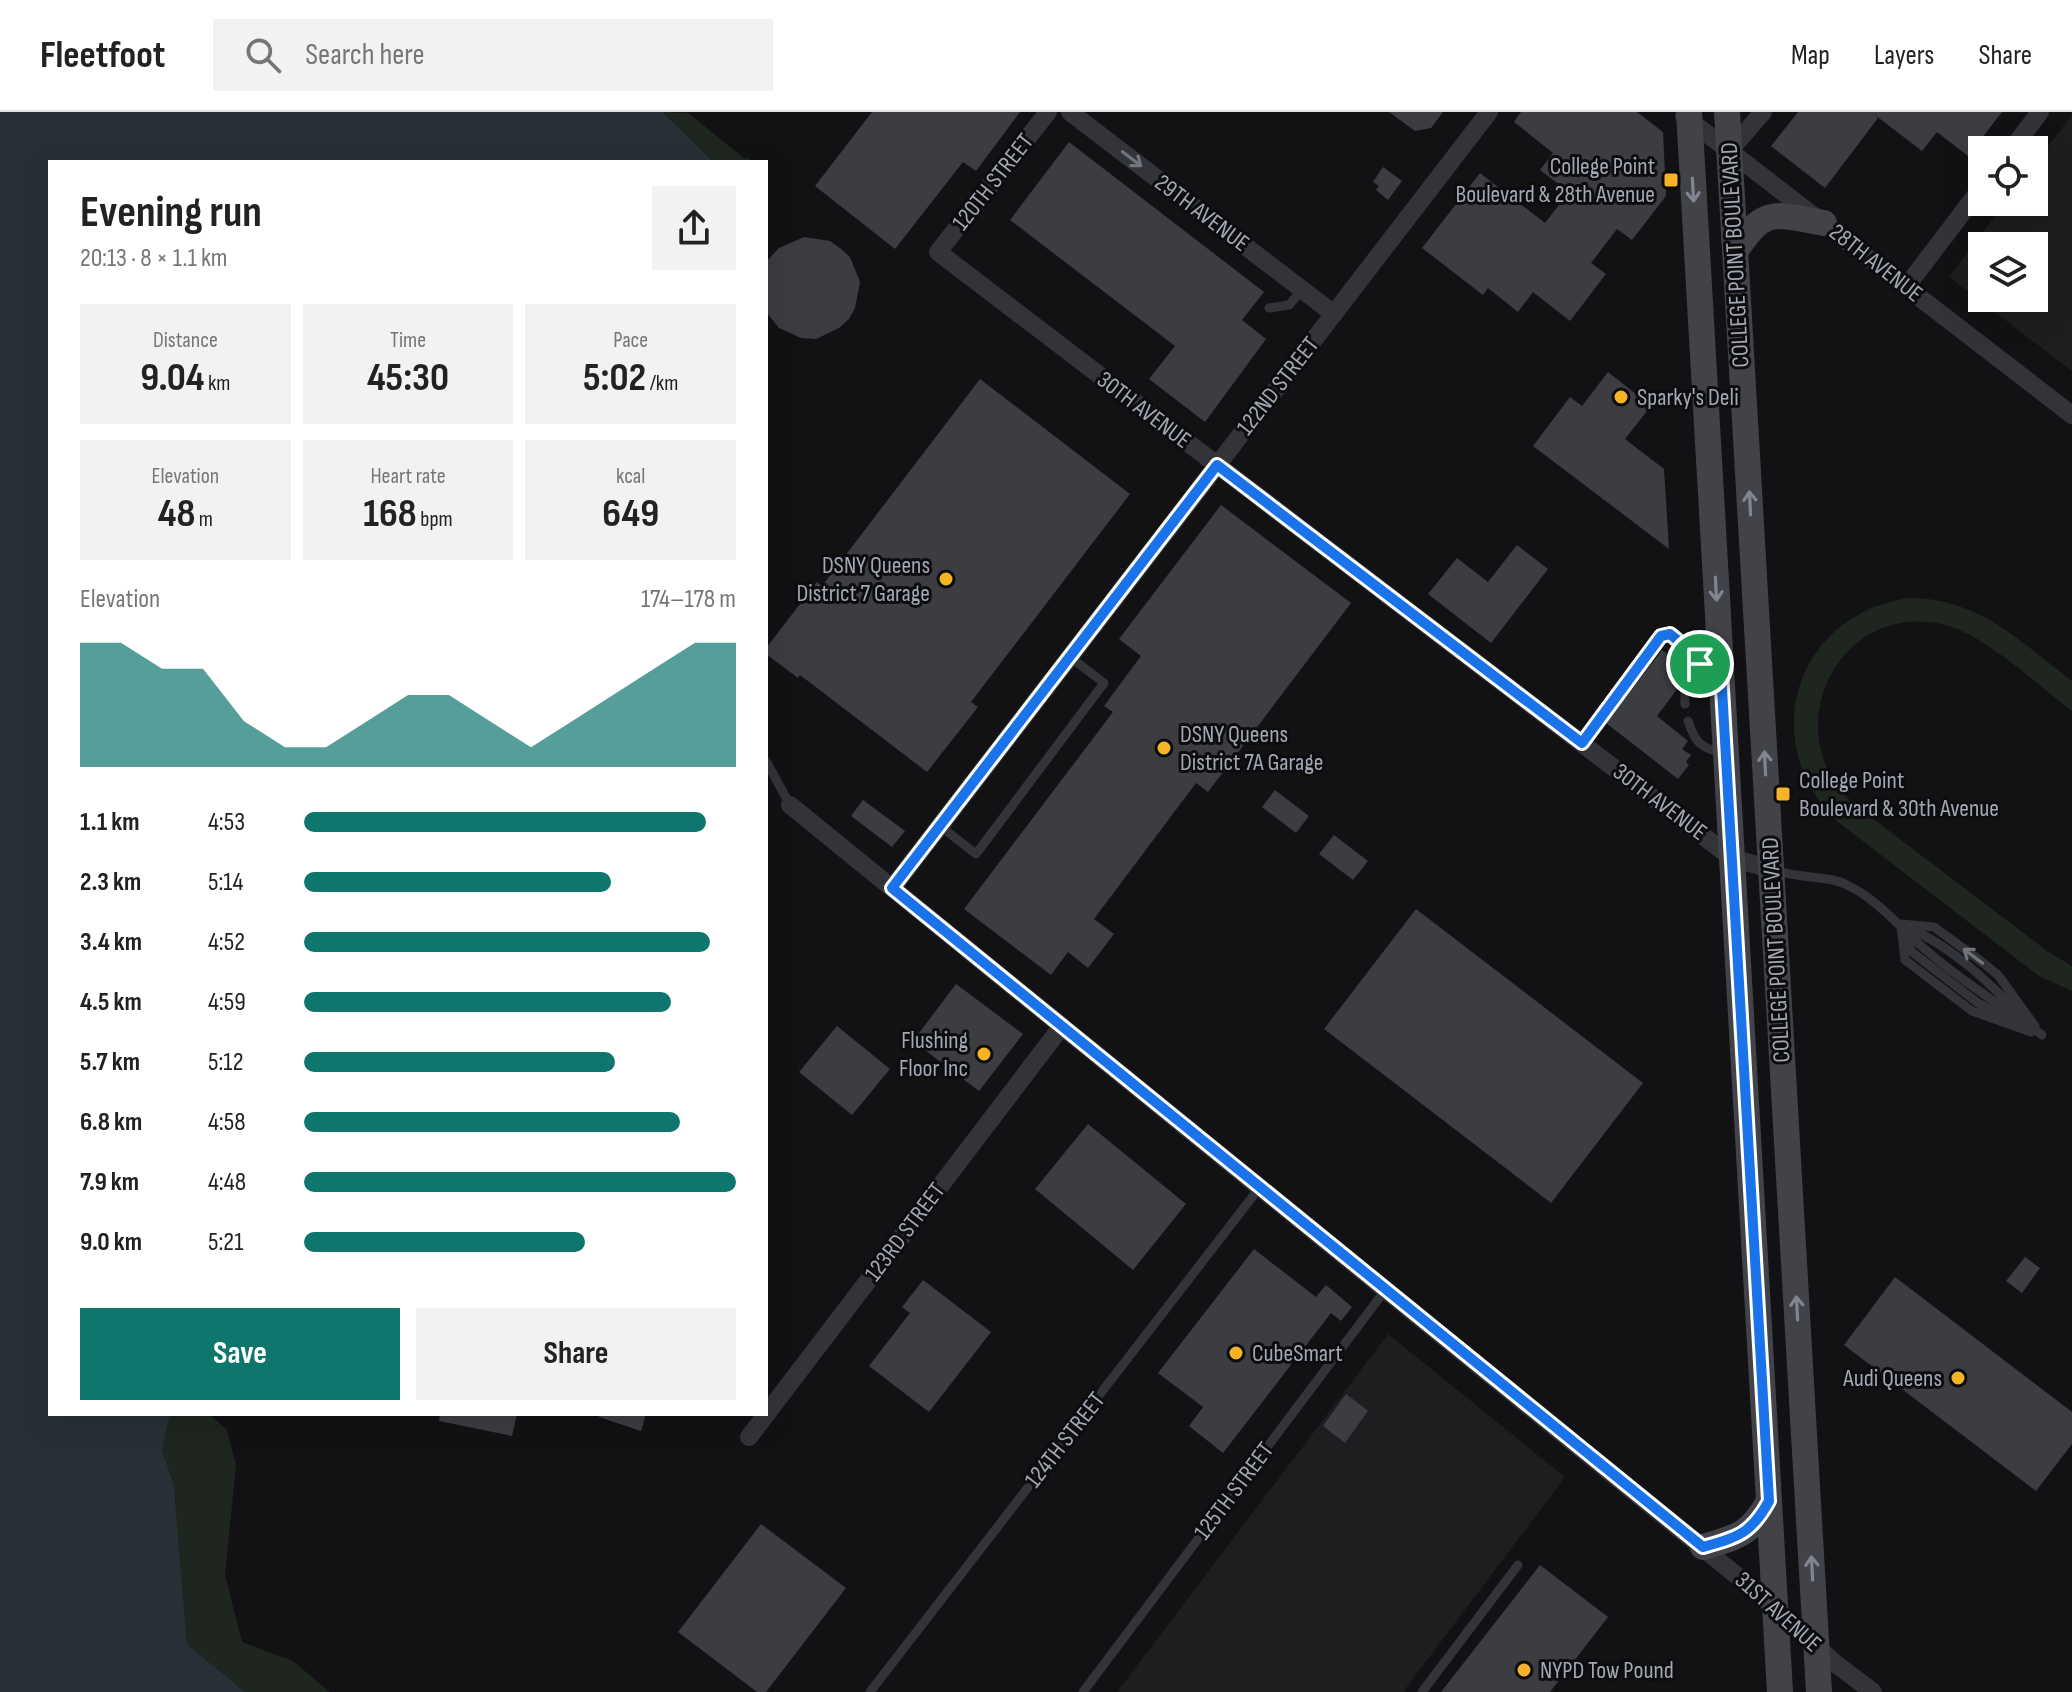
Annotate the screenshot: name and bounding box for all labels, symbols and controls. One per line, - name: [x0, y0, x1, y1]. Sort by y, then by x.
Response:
- search box: [213, 19, 773, 91]
- text: Fleetfoot: [40, 33, 165, 78]
- icon: search: [241, 33, 285, 77]
- text: Search here: [305, 37, 425, 73]
- text: Map: [1791, 39, 1830, 72]
- text: Layers: [1874, 39, 1934, 72]
- text: Share: [1978, 39, 2032, 72]
- street label: 120TH STREET: [946, 128, 1040, 236]
- map controls: [1968, 136, 2048, 312]
- button: locate: [1968, 136, 2048, 216]
- street label: COLLEGE POINT BOULEVARD: [1715, 142, 1755, 368]
- one-way arrow: [1121, 151, 1142, 168]
- place label: College Point Boulevard & 28th Avenue: [1455, 152, 1655, 209]
- street label: 29TH AVENUE: [1149, 168, 1255, 258]
- marker: College Point Boulevard & 28th Avenue: [1662, 171, 1680, 189]
- one-way arrow: [1686, 176, 1701, 203]
- text: Evening run: [80, 186, 262, 239]
- button: share: [652, 186, 736, 270]
- street label: 28TH AVENUE: [1824, 218, 1928, 308]
- button: layers: [1968, 232, 2048, 312]
- text: 20:13 · 8 × 1.1 km: [80, 243, 228, 274]
- text: Distance: [153, 327, 218, 354]
- text: Time: [390, 327, 426, 354]
- text: Pace: [613, 327, 648, 354]
- street label: 122ND STREET: [1231, 331, 1326, 441]
- text: 9.04: [140, 354, 204, 402]
- text: 45:30: [367, 354, 449, 402]
- text: 5:02: [583, 354, 646, 402]
- street label: 30TH AVENUE: [1091, 365, 1197, 455]
- text: km: [204, 370, 230, 397]
- text: /km: [646, 370, 678, 397]
- place label: Sparky's Deli: [1637, 383, 1739, 412]
- marker: Sparky's Deli: [1612, 388, 1630, 406]
- text: Elevation: [151, 463, 219, 490]
- text: Heart rate: [370, 463, 446, 490]
- text: kcal: [616, 463, 645, 490]
- text: 48: [158, 490, 195, 538]
- text: 168: [363, 490, 417, 538]
- text: 649: [602, 490, 659, 538]
- one-way arrow: [1742, 490, 1757, 517]
- text: m: [195, 506, 213, 533]
- text: bpm: [417, 506, 453, 533]
- place label: DSNY Queens District 7 Garage: [796, 551, 930, 608]
- marker: DSNY Queens District 7 Garage: [937, 570, 955, 588]
- one-way arrow: [1709, 575, 1724, 602]
- text: Elevation: [80, 584, 160, 615]
- text: 174–178 m: [641, 584, 736, 615]
- pin: [1666, 630, 1734, 698]
- icon: arrive: [1678, 642, 1722, 686]
- place label: DSNY Queens District 7A Garage: [1180, 720, 1323, 777]
- marker: DSNY Queens District 7A Garage: [1155, 739, 1173, 757]
- one-way arrow: [1757, 750, 1772, 777]
- street label: 30TH AVENUE: [1607, 757, 1713, 847]
- place label: College Point Boulevard & 30th Avenue: [1799, 766, 1999, 823]
- marker: College Point Boulevard & 30th Avenue: [1774, 785, 1792, 803]
- text: 1.1 km: [80, 807, 139, 838]
- text: 4:53: [208, 807, 245, 838]
- street label: COLLEGE POINT BOULEVARD: [1756, 837, 1796, 1063]
- text: 2.3 km: [80, 867, 141, 898]
- text: 5:14: [208, 867, 243, 898]
- text: 3.4 km: [80, 927, 142, 958]
- text: 4:52: [208, 927, 245, 958]
- one-way arrow: [1963, 947, 1984, 964]
- text: 4.5 km: [80, 987, 142, 1018]
- text: 4:59: [208, 987, 246, 1018]
- place label: Flushing Floor Inc: [899, 1026, 968, 1083]
- marker: Flushing Floor Inc: [975, 1045, 993, 1063]
- text: 5.7 km: [80, 1047, 140, 1078]
- text: 5:12: [208, 1047, 243, 1078]
- text: 6.8 km: [80, 1107, 142, 1138]
- text: 4:58: [208, 1107, 246, 1138]
- text: 7.9 km: [80, 1167, 139, 1198]
- text: 4:48: [208, 1167, 246, 1198]
- street label: 123RD STREET: [859, 1177, 952, 1287]
- text: 9.0 km: [80, 1227, 142, 1258]
- text: 5:21: [208, 1227, 243, 1258]
- one-way arrow: [1789, 1295, 1804, 1322]
- button: Save: [80, 1308, 400, 1400]
- button: Share: [416, 1308, 736, 1400]
- place label: CubeSmart: [1252, 1339, 1343, 1368]
- marker: CubeSmart: [1227, 1344, 1245, 1362]
- place label: Audi Queens: [1842, 1364, 1942, 1393]
- marker: Audi Queens: [1949, 1369, 1967, 1387]
- street label: 124TH STREET: [1019, 1386, 1111, 1494]
- street label: 125TH STREET: [1188, 1436, 1280, 1545]
- one-way arrow: [1804, 1555, 1819, 1582]
- street label: 31ST AVENUE: [1729, 1566, 1827, 1658]
- place label: NYPD Tow Pound: [1540, 1656, 1674, 1685]
- marker: NYPD Tow Pound: [1515, 1661, 1533, 1679]

